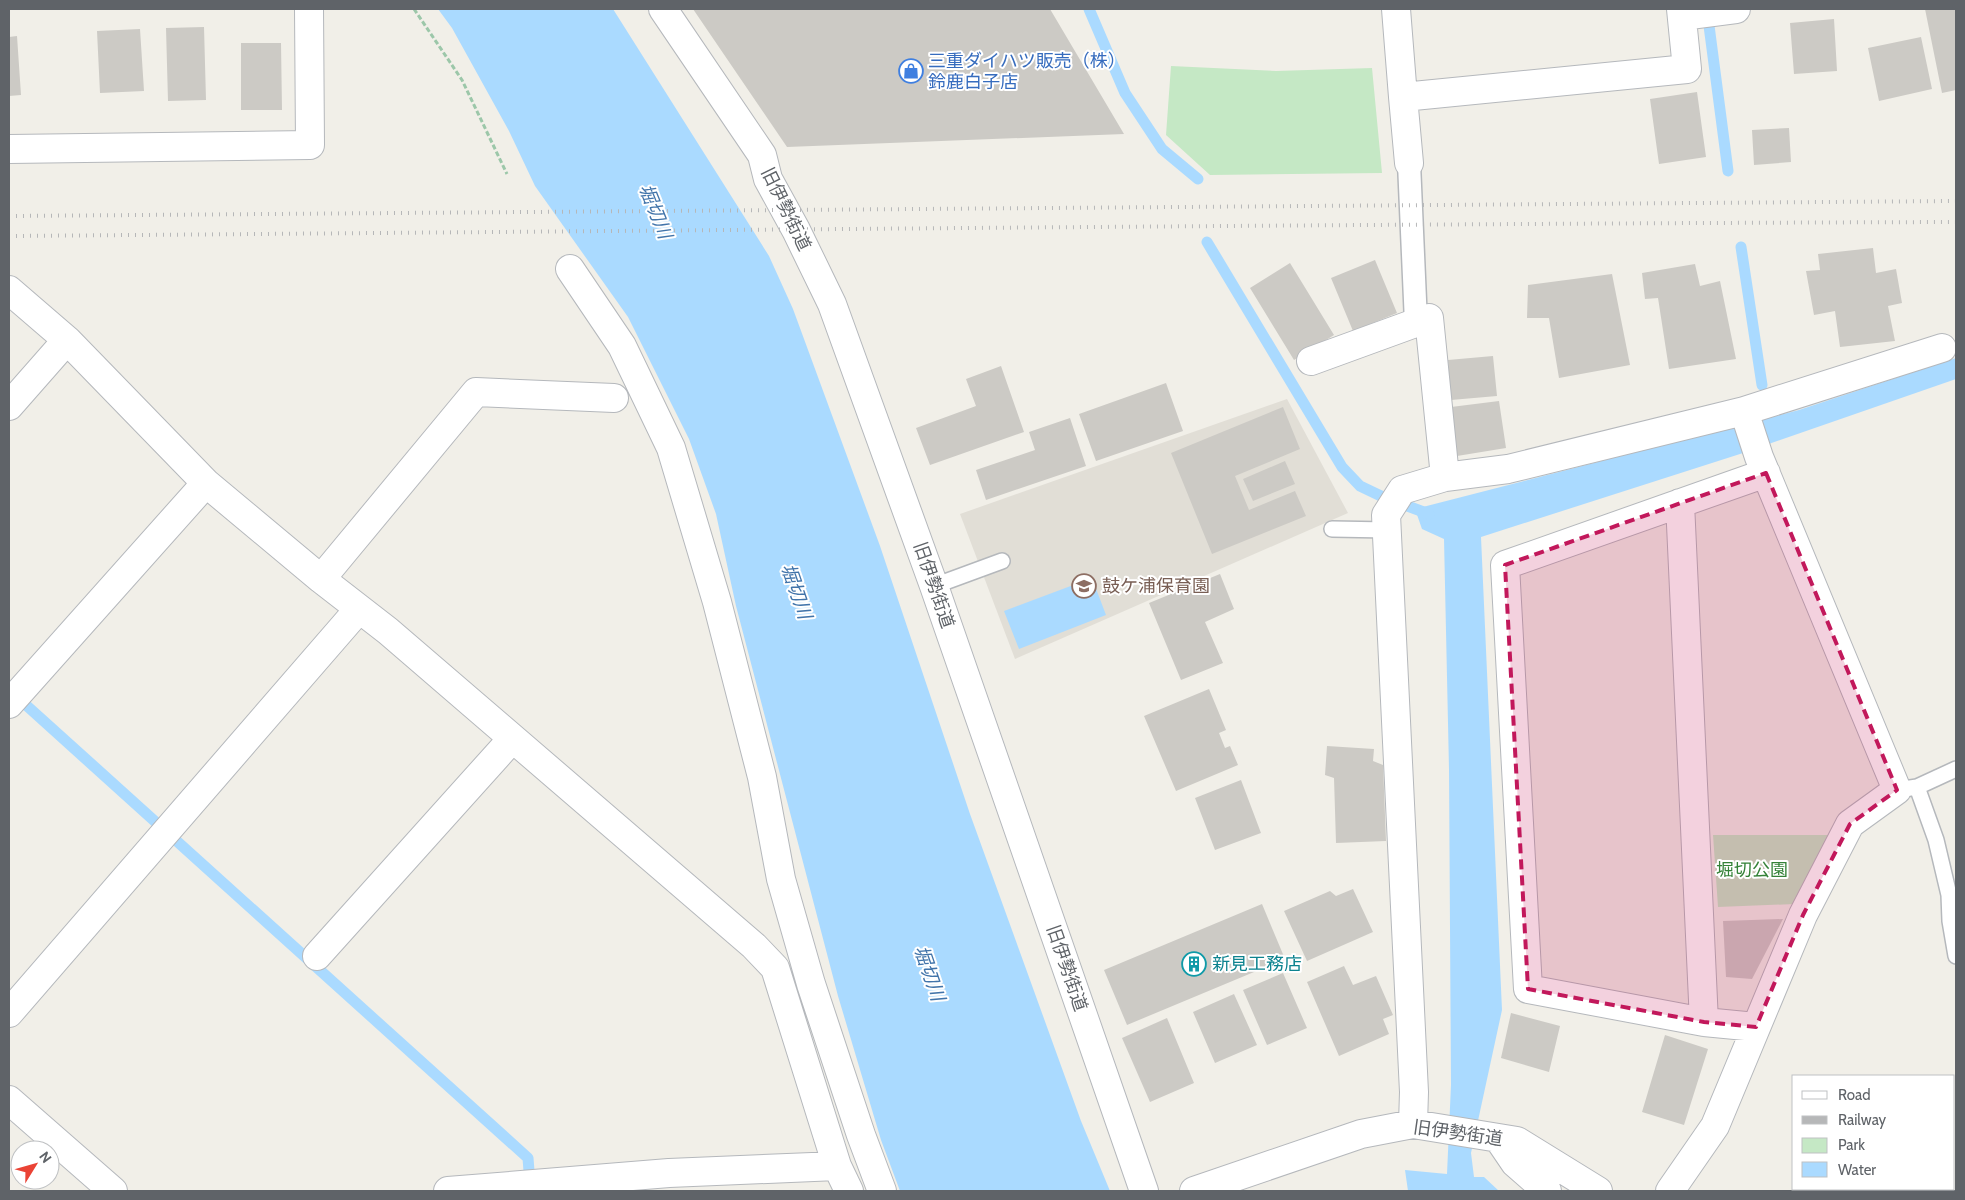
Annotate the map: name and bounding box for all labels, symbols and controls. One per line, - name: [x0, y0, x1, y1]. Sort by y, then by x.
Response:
- place label: 三重ダイハツ販売（株） 鈴鹿白子店: [928, 50, 1126, 93]
- shop icon: 三重ダイハツ販売（株） 鈴鹿白子店: [898, 58, 924, 84]
- street label: 旧伊勢街道: [756, 164, 816, 254]
- water label: 堀切川: [634, 180, 678, 244]
- street label: 旧伊勢街道: [909, 539, 959, 631]
- water label: 堀切川: [776, 560, 817, 624]
- school or university icon: 鼓ケ浦保育園: [1071, 573, 1097, 599]
- place label: 鼓ケ浦保育園: [1102, 575, 1210, 597]
- park label: 堀切公園: [1716, 859, 1788, 881]
- street label: 旧伊勢街道: [1042, 922, 1092, 1014]
- water label: 堀切川: [909, 942, 950, 1006]
- building icon: 新見工務店: [1181, 951, 1207, 977]
- place label: 新見工務店: [1212, 953, 1302, 975]
- legend: [1792, 1075, 1955, 1190]
- text: Road: [1838, 1086, 1871, 1104]
- text: Railway: [1838, 1111, 1887, 1129]
- street label: 旧伊勢街道: [1412, 1116, 1504, 1150]
- text: Park: [1838, 1136, 1865, 1154]
- north arrow: [10, 1140, 60, 1190]
- text: N: [35, 1148, 56, 1167]
- text: Water: [1838, 1161, 1876, 1179]

